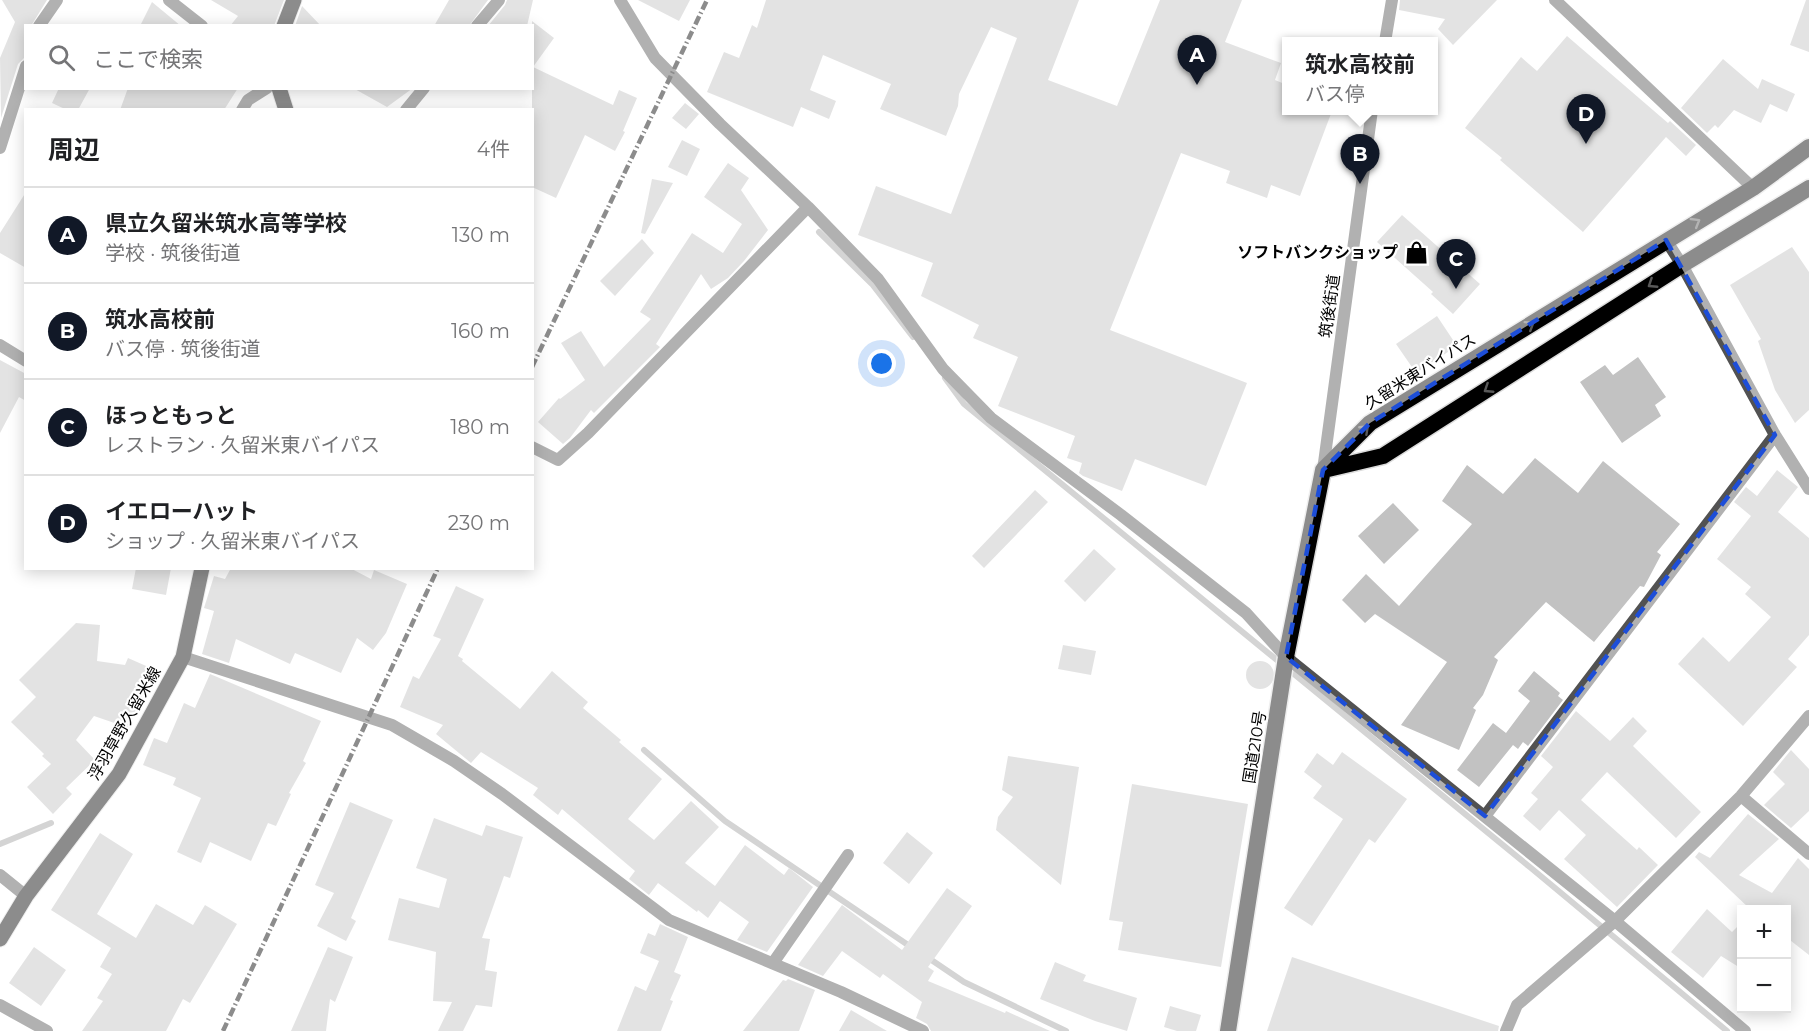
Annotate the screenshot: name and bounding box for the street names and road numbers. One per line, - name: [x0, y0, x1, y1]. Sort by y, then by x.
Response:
- street label: 筑後街道: [1316, 273, 1343, 339]
- street label: 久留米東バイパス: [1361, 330, 1479, 413]
- street label: 浮羽草野久留米線: [84, 663, 165, 783]
- street label: 国道210号: [1239, 709, 1270, 785]

